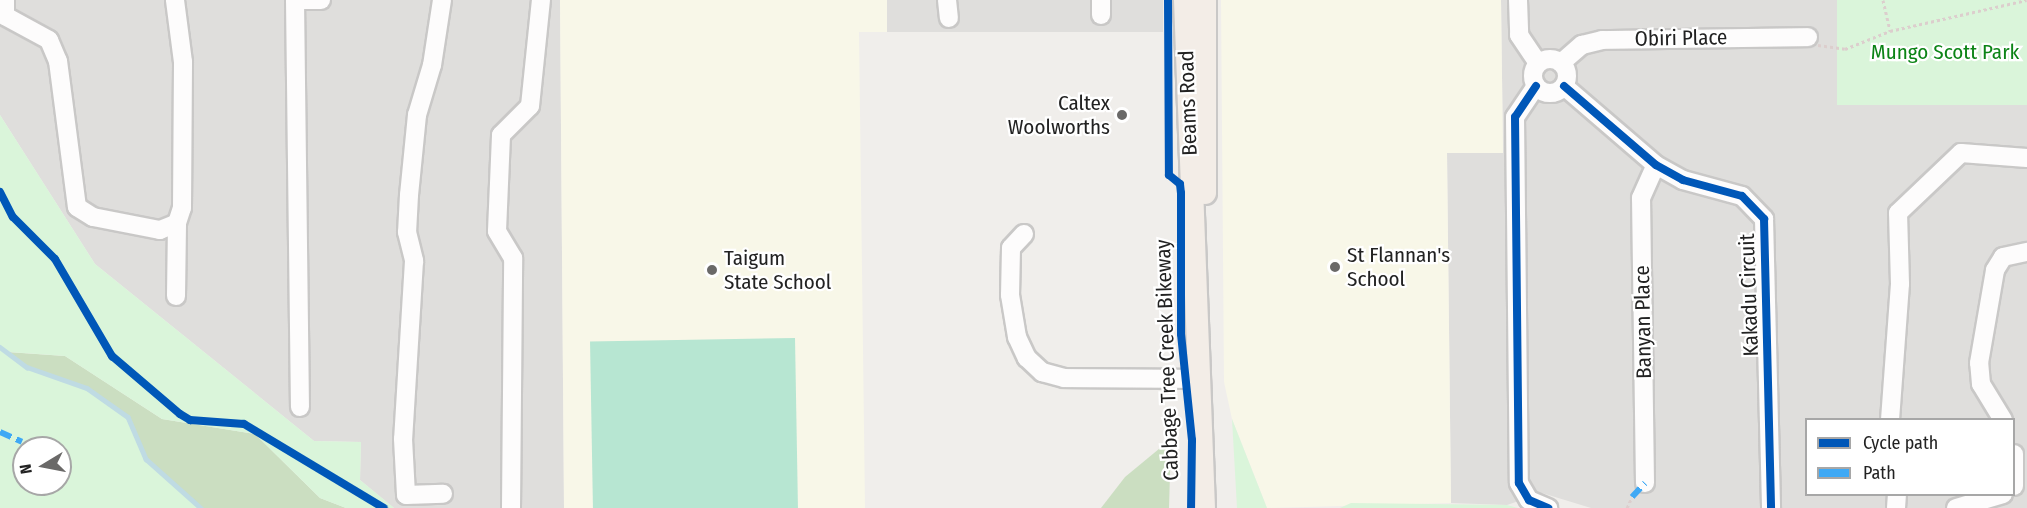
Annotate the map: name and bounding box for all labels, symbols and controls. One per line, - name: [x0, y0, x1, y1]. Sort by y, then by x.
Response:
- street label: Obiri Place: [1634, 25, 1728, 51]
- park label: Mungo Scott Park: [1871, 39, 2019, 65]
- street label: Beams Road: [1174, 50, 1202, 156]
- place label: Caltex Woolworths: [1008, 90, 1110, 140]
- marker: Caltex Woolworths: [1115, 108, 1129, 122]
- street label: Kakadu Circuit: [1734, 233, 1764, 357]
- street label: Cabbage Tree Creek Bikeway: [1150, 239, 1184, 481]
- place label: St Flannan's School: [1347, 242, 1450, 292]
- place label: Taigum State School: [724, 245, 831, 295]
- marker: St Flannan's School: [1328, 260, 1342, 274]
- marker: Taigum State School: [705, 263, 719, 277]
- street label: Banyan Place: [1629, 265, 1657, 379]
- legend: [1805, 418, 2015, 496]
- text: Cycle path: [1863, 432, 1938, 454]
- north arrow: [12, 436, 72, 496]
- text: N: [16, 462, 36, 475]
- text: Path: [1863, 462, 1896, 484]

